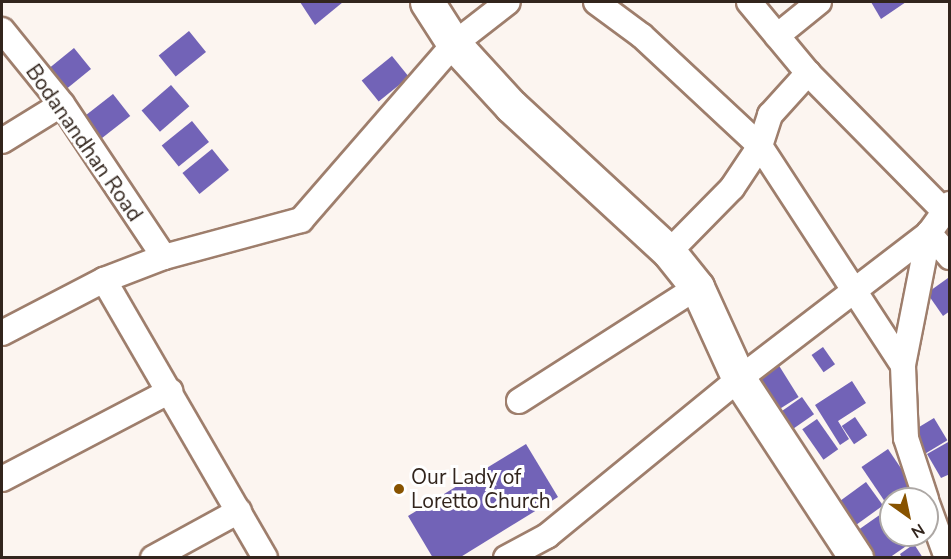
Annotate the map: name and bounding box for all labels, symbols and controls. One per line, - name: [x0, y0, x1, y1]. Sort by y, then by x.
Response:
- street label: Bodanandhan Road: [20, 60, 148, 226]
- place label: Our Lady of Loretto Church: [411, 464, 551, 514]
- marker: Our Lady of Loretto Church: [392, 482, 406, 496]
- north arrow: [879, 487, 939, 547]
- text: N: [907, 518, 929, 543]

